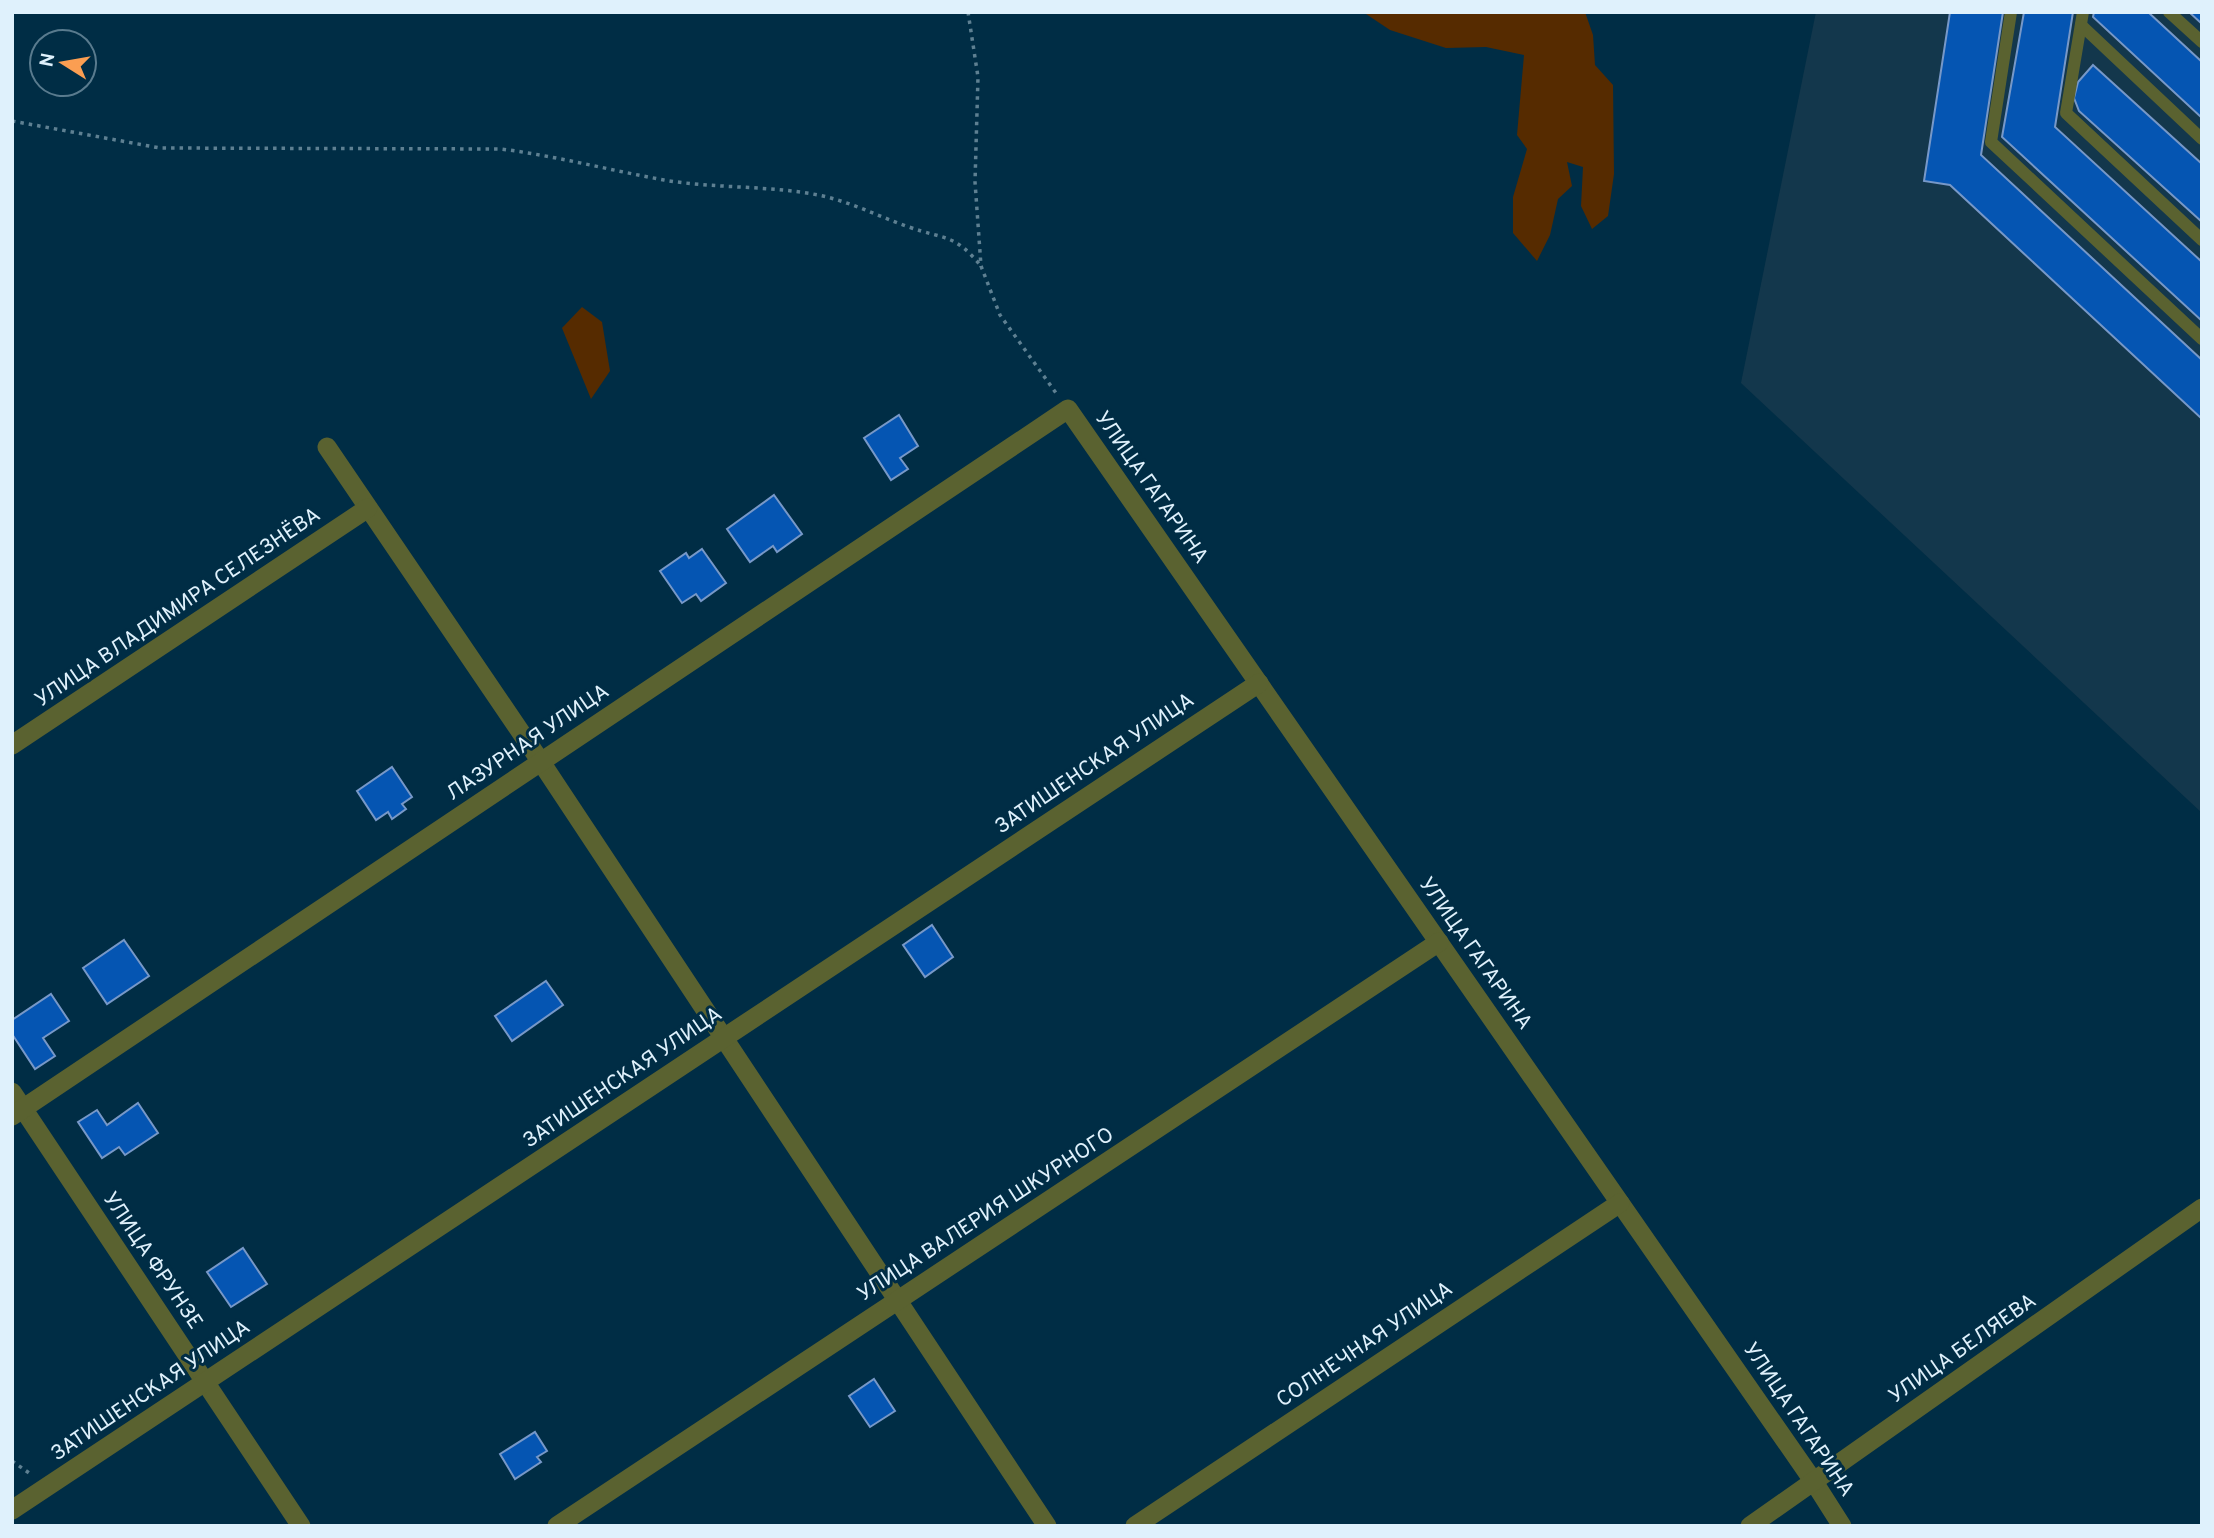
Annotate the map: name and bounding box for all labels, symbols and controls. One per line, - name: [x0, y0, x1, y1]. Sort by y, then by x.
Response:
- north arrow: [28, 28, 98, 98]
- text: N: [35, 51, 61, 69]
- street label: УЛИЦА ГАГАРИНА: [1088, 406, 1214, 570]
- street label: УЛИЦА ВЛАДИМИРА СЕЛЕЗНЁВА: [30, 502, 326, 714]
- street label: ЛАЗУРНАЯ УЛИЦА: [441, 678, 615, 808]
- street label: ЗАТИШЕНСКАЯ УЛИЦА: [990, 687, 1200, 841]
- street label: УЛИЦА ГАГАРИНА: [1412, 872, 1538, 1036]
- street label: ЗАТИШЕНСКАЯ УЛИЦА: [518, 1001, 728, 1155]
- street label: УЛИЦА ВАЛЕРИЯ ШКУРНОГО: [853, 1122, 1119, 1308]
- street label: УЛИЦА ФРУНЗЕ: [96, 1187, 208, 1335]
- street label: СОЛНЕЧНАЯ УЛИЦА: [1272, 1276, 1458, 1414]
- street label: УЛИЦА БЕЛЯЕВА: [1884, 1288, 2042, 1410]
- street label: ЗАТИШЕНСКАЯ УЛИЦА: [46, 1314, 256, 1468]
- street label: УЛИЦА ГАГАРИНА: [1736, 1338, 1860, 1502]

